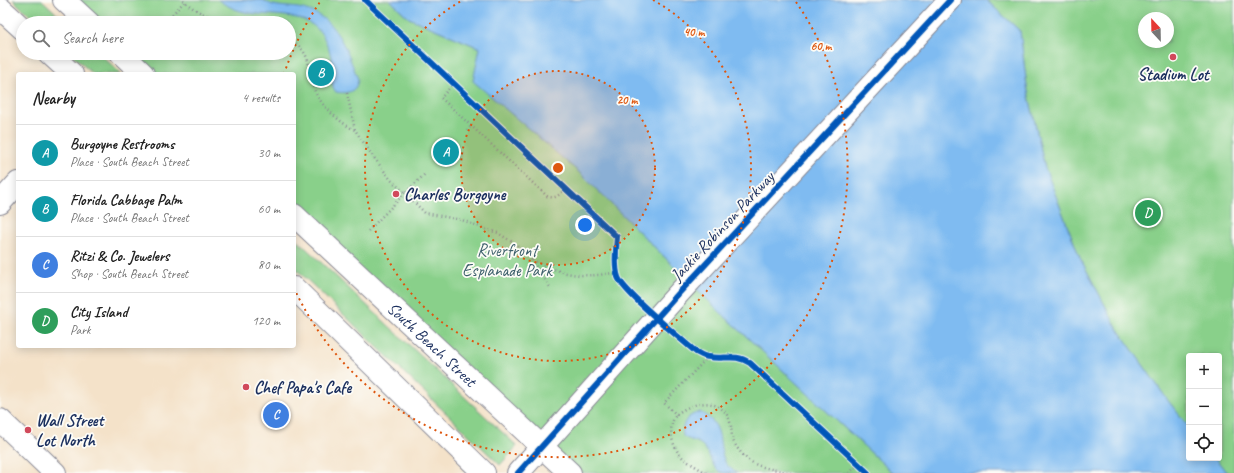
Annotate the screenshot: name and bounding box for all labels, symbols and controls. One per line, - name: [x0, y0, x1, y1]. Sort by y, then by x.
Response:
- north arrow: [1138, 12, 1174, 48]
- search box: [16, 16, 296, 60]
- text: 40 m: [684, 24, 705, 40]
- icon: search: [30, 27, 52, 49]
- text: Search here: [62, 29, 123, 48]
- text: 60 m: [811, 38, 833, 54]
- marker: Stadium Lot: [1168, 52, 1178, 62]
- pin: B: [308, 58, 334, 88]
- place label: Stadium Lot: [1137, 64, 1211, 85]
- text: Nearby: [32, 88, 75, 109]
- text: 4 results: [242, 90, 280, 106]
- text: 20 m: [617, 92, 638, 108]
- text: Burgoyne Restrooms: [70, 135, 174, 154]
- pin: A: [433, 137, 459, 167]
- text: A: [42, 145, 48, 161]
- text: 30 m: [258, 145, 280, 161]
- text: Place · South Beach Street: [70, 154, 189, 170]
- centre of rings: [551, 161, 565, 175]
- street label: Jackie Robinson Parkway: [665, 166, 779, 286]
- place label: Charles Burgoyne: [404, 184, 507, 205]
- marker: Charles Burgoyne: [391, 189, 401, 199]
- text: Florida Cabbage Palm: [70, 191, 182, 210]
- pin: D: [1135, 198, 1161, 228]
- text: B: [42, 201, 48, 217]
- text: 60 m: [258, 201, 280, 217]
- text: Place · South Beach Street: [70, 210, 189, 226]
- your location: [575, 215, 595, 235]
- park label: Riverfront Esplanade Park: [462, 240, 553, 281]
- text: Ritzi & Co. Jewelers: [70, 247, 169, 266]
- text: C: [42, 257, 48, 273]
- text: 80 m: [258, 257, 280, 273]
- text: Shop · South Beach Street: [70, 266, 188, 282]
- street label: South Beach Street: [383, 298, 482, 393]
- text: City Island: [70, 303, 127, 322]
- text: D: [41, 313, 49, 329]
- text: 120 m: [252, 313, 280, 329]
- text: Park: [70, 322, 91, 338]
- map controls: [1186, 353, 1222, 461]
- button: +: [1186, 353, 1222, 389]
- place label: Chef Papa's Cafe: [254, 377, 352, 398]
- marker: Chef Papa's Cafe: [241, 382, 251, 392]
- button: −: [1186, 389, 1222, 425]
- pin: C: [263, 400, 289, 430]
- place label: Wall Street Lot North: [36, 410, 106, 451]
- marker: Wall Street Lot North: [23, 425, 33, 435]
- button: locate: [1186, 425, 1222, 461]

